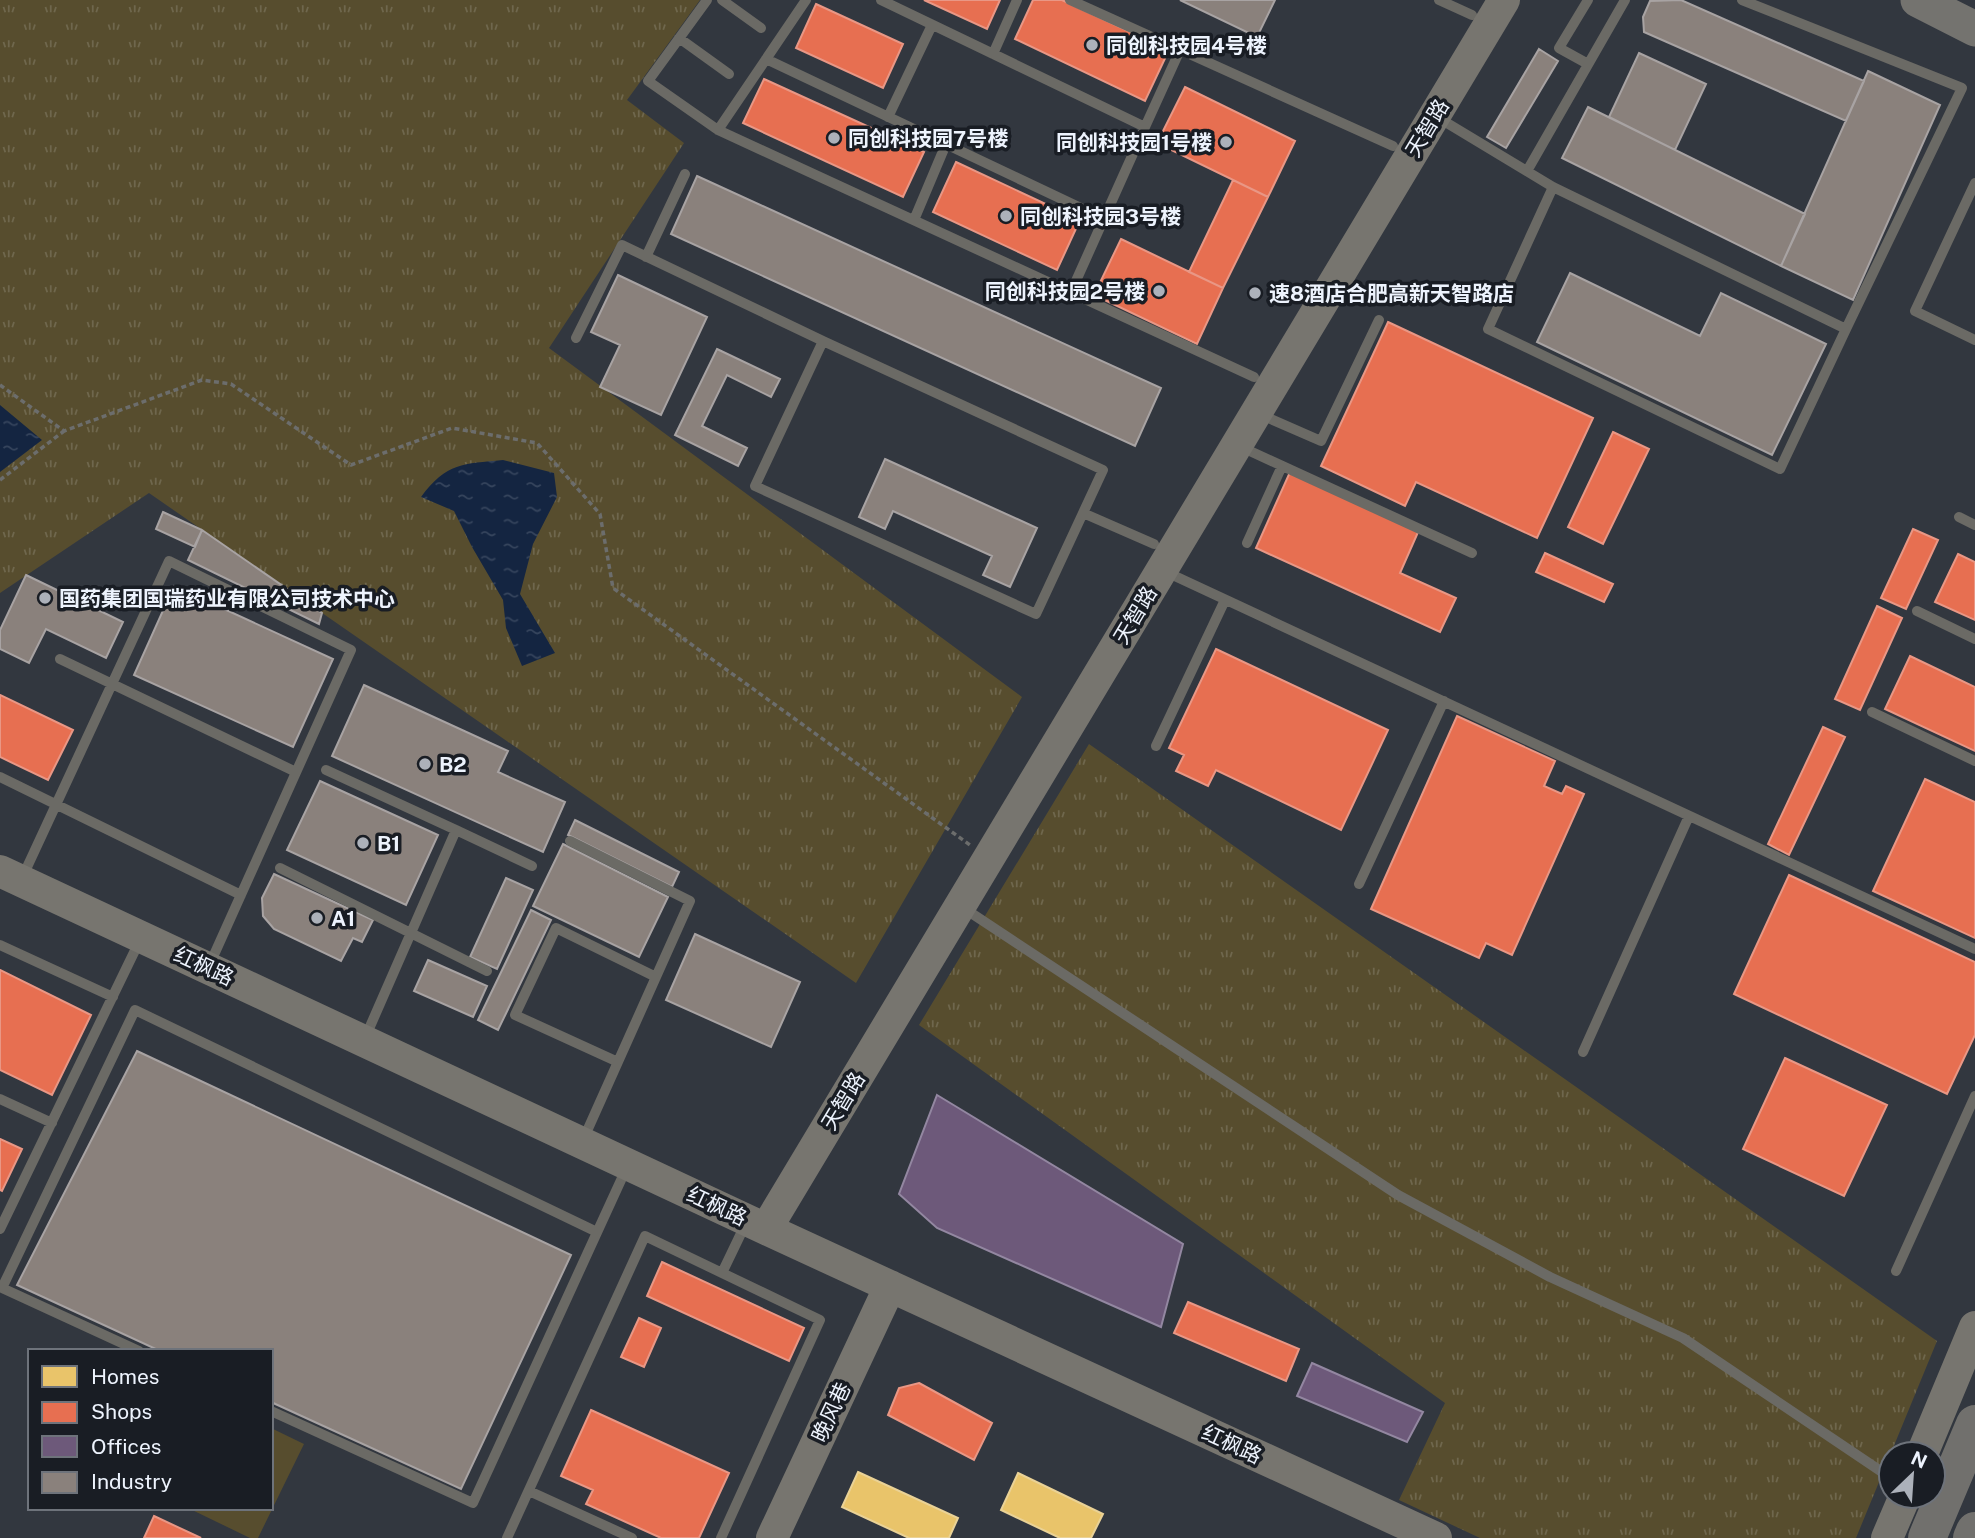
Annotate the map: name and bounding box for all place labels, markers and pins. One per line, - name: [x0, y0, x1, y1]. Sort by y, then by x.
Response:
- place label: 同创科技园4号楼: [1106, 33, 1267, 58]
- marker: 同创科技园4号楼: [1084, 37, 1100, 53]
- place label: 同创科技园7号楼: [848, 126, 1008, 151]
- marker: 同创科技园7号楼: [826, 130, 842, 146]
- place label: 同创科技园1号楼: [1056, 130, 1212, 155]
- marker: 同创科技园1号楼: [1218, 134, 1234, 150]
- place label: 同创科技园3号楼: [1020, 204, 1181, 229]
- marker: 同创科技园3号楼: [998, 208, 1014, 224]
- place label: 同创科技园2号楼: [985, 279, 1145, 304]
- place label: 速8酒店合肥高新天智路店: [1269, 281, 1514, 306]
- marker: 同创科技园2号楼: [1151, 283, 1167, 299]
- marker: 速8酒店合肥高新天智路店: [1247, 285, 1263, 301]
- place label: 国药集团国瑞药业有限公司技术中心: [59, 586, 395, 611]
- marker: 国药集团国瑞药业有限公司技术中心: [37, 590, 53, 606]
- place label: B2: [439, 752, 467, 777]
- marker: B2: [417, 756, 433, 772]
- place label: B1: [377, 831, 400, 856]
- marker: B1: [355, 835, 371, 851]
- place label: A1: [331, 906, 355, 931]
- marker: A1: [309, 910, 325, 926]

